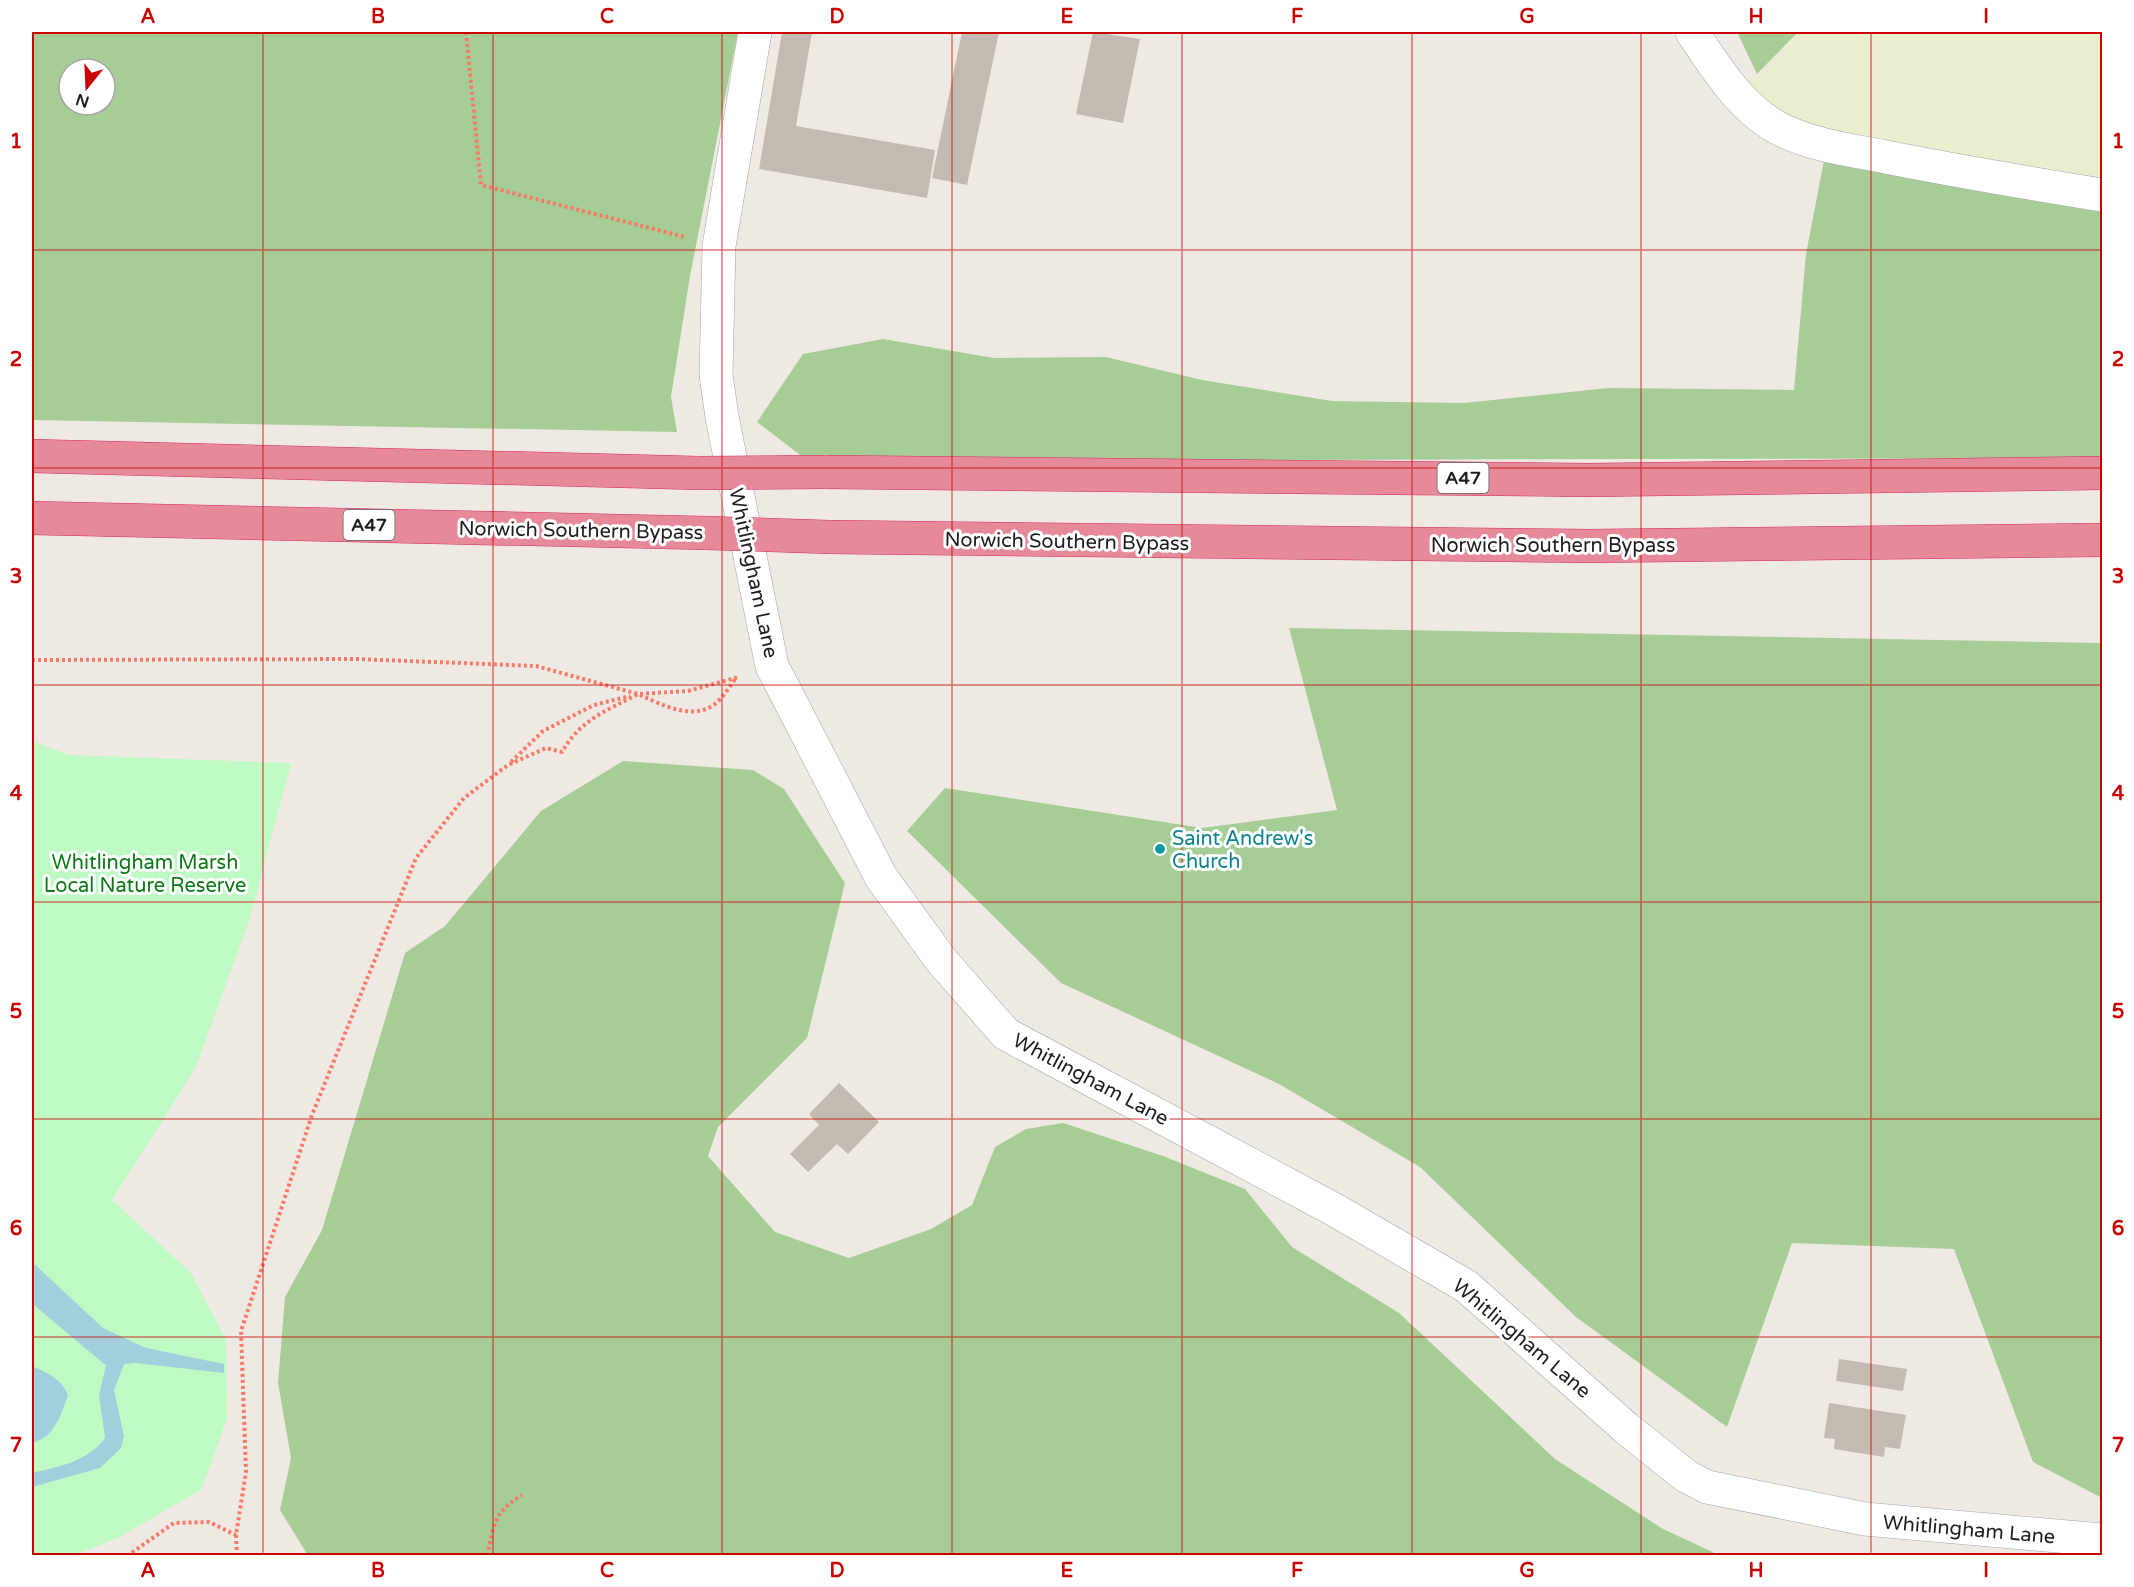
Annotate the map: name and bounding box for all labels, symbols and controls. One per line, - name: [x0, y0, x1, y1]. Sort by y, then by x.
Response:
- text: A: [141, 5, 156, 29]
- text: B: [371, 5, 385, 29]
- text: C: [600, 5, 614, 29]
- text: D: [829, 5, 845, 29]
- text: E: [1061, 5, 1074, 29]
- text: F: [1291, 5, 1303, 29]
- text: G: [1519, 5, 1535, 29]
- text: H: [1748, 5, 1764, 29]
- text: I: [1983, 5, 1989, 29]
- north arrow: [57, 57, 117, 117]
- text: N: [73, 89, 92, 112]
- text: 1: [10, 130, 22, 154]
- text: 1: [2112, 130, 2124, 154]
- text: 2: [10, 348, 22, 372]
- text: 2: [2112, 348, 2124, 372]
- road number: A47: [1438, 463, 1488, 493]
- street label: Whitlingham Lane: [723, 486, 783, 660]
- road number: A47: [344, 510, 394, 540]
- street label: Norwich Southern Bypass: [458, 517, 704, 545]
- street label: Norwich Southern Bypass: [944, 528, 1190, 556]
- street label: Norwich Southern Bypass: [1431, 534, 1675, 558]
- text: 3: [10, 565, 22, 589]
- text: 3: [2112, 565, 2124, 589]
- text: 4: [10, 782, 23, 806]
- text: 4: [2112, 782, 2125, 806]
- place label: Saint Andrew's Church: [1172, 827, 1313, 874]
- marker: Saint Andrew's Church: [1153, 842, 1167, 856]
- park label: Whitlingham Marsh Local Nature Reserve: [44, 851, 246, 898]
- text: 5: [10, 1000, 22, 1024]
- text: 5: [2112, 1000, 2124, 1024]
- street label: Whitlingham Lane: [1009, 1029, 1173, 1131]
- text: 6: [10, 1217, 22, 1241]
- text: 6: [2112, 1217, 2124, 1241]
- street label: Whitlingham Lane: [1447, 1274, 1595, 1404]
- text: 7: [10, 1434, 22, 1458]
- text: 7: [2112, 1434, 2124, 1458]
- street label: Whitlingham Lane: [1882, 1511, 2056, 1549]
- text: A: [141, 1559, 156, 1583]
- text: B: [371, 1559, 385, 1583]
- text: C: [600, 1559, 614, 1583]
- text: D: [829, 1559, 845, 1583]
- text: E: [1061, 1559, 1074, 1583]
- text: F: [1291, 1559, 1303, 1583]
- text: G: [1519, 1559, 1535, 1583]
- text: H: [1748, 1559, 1764, 1583]
- text: I: [1983, 1559, 1989, 1583]

